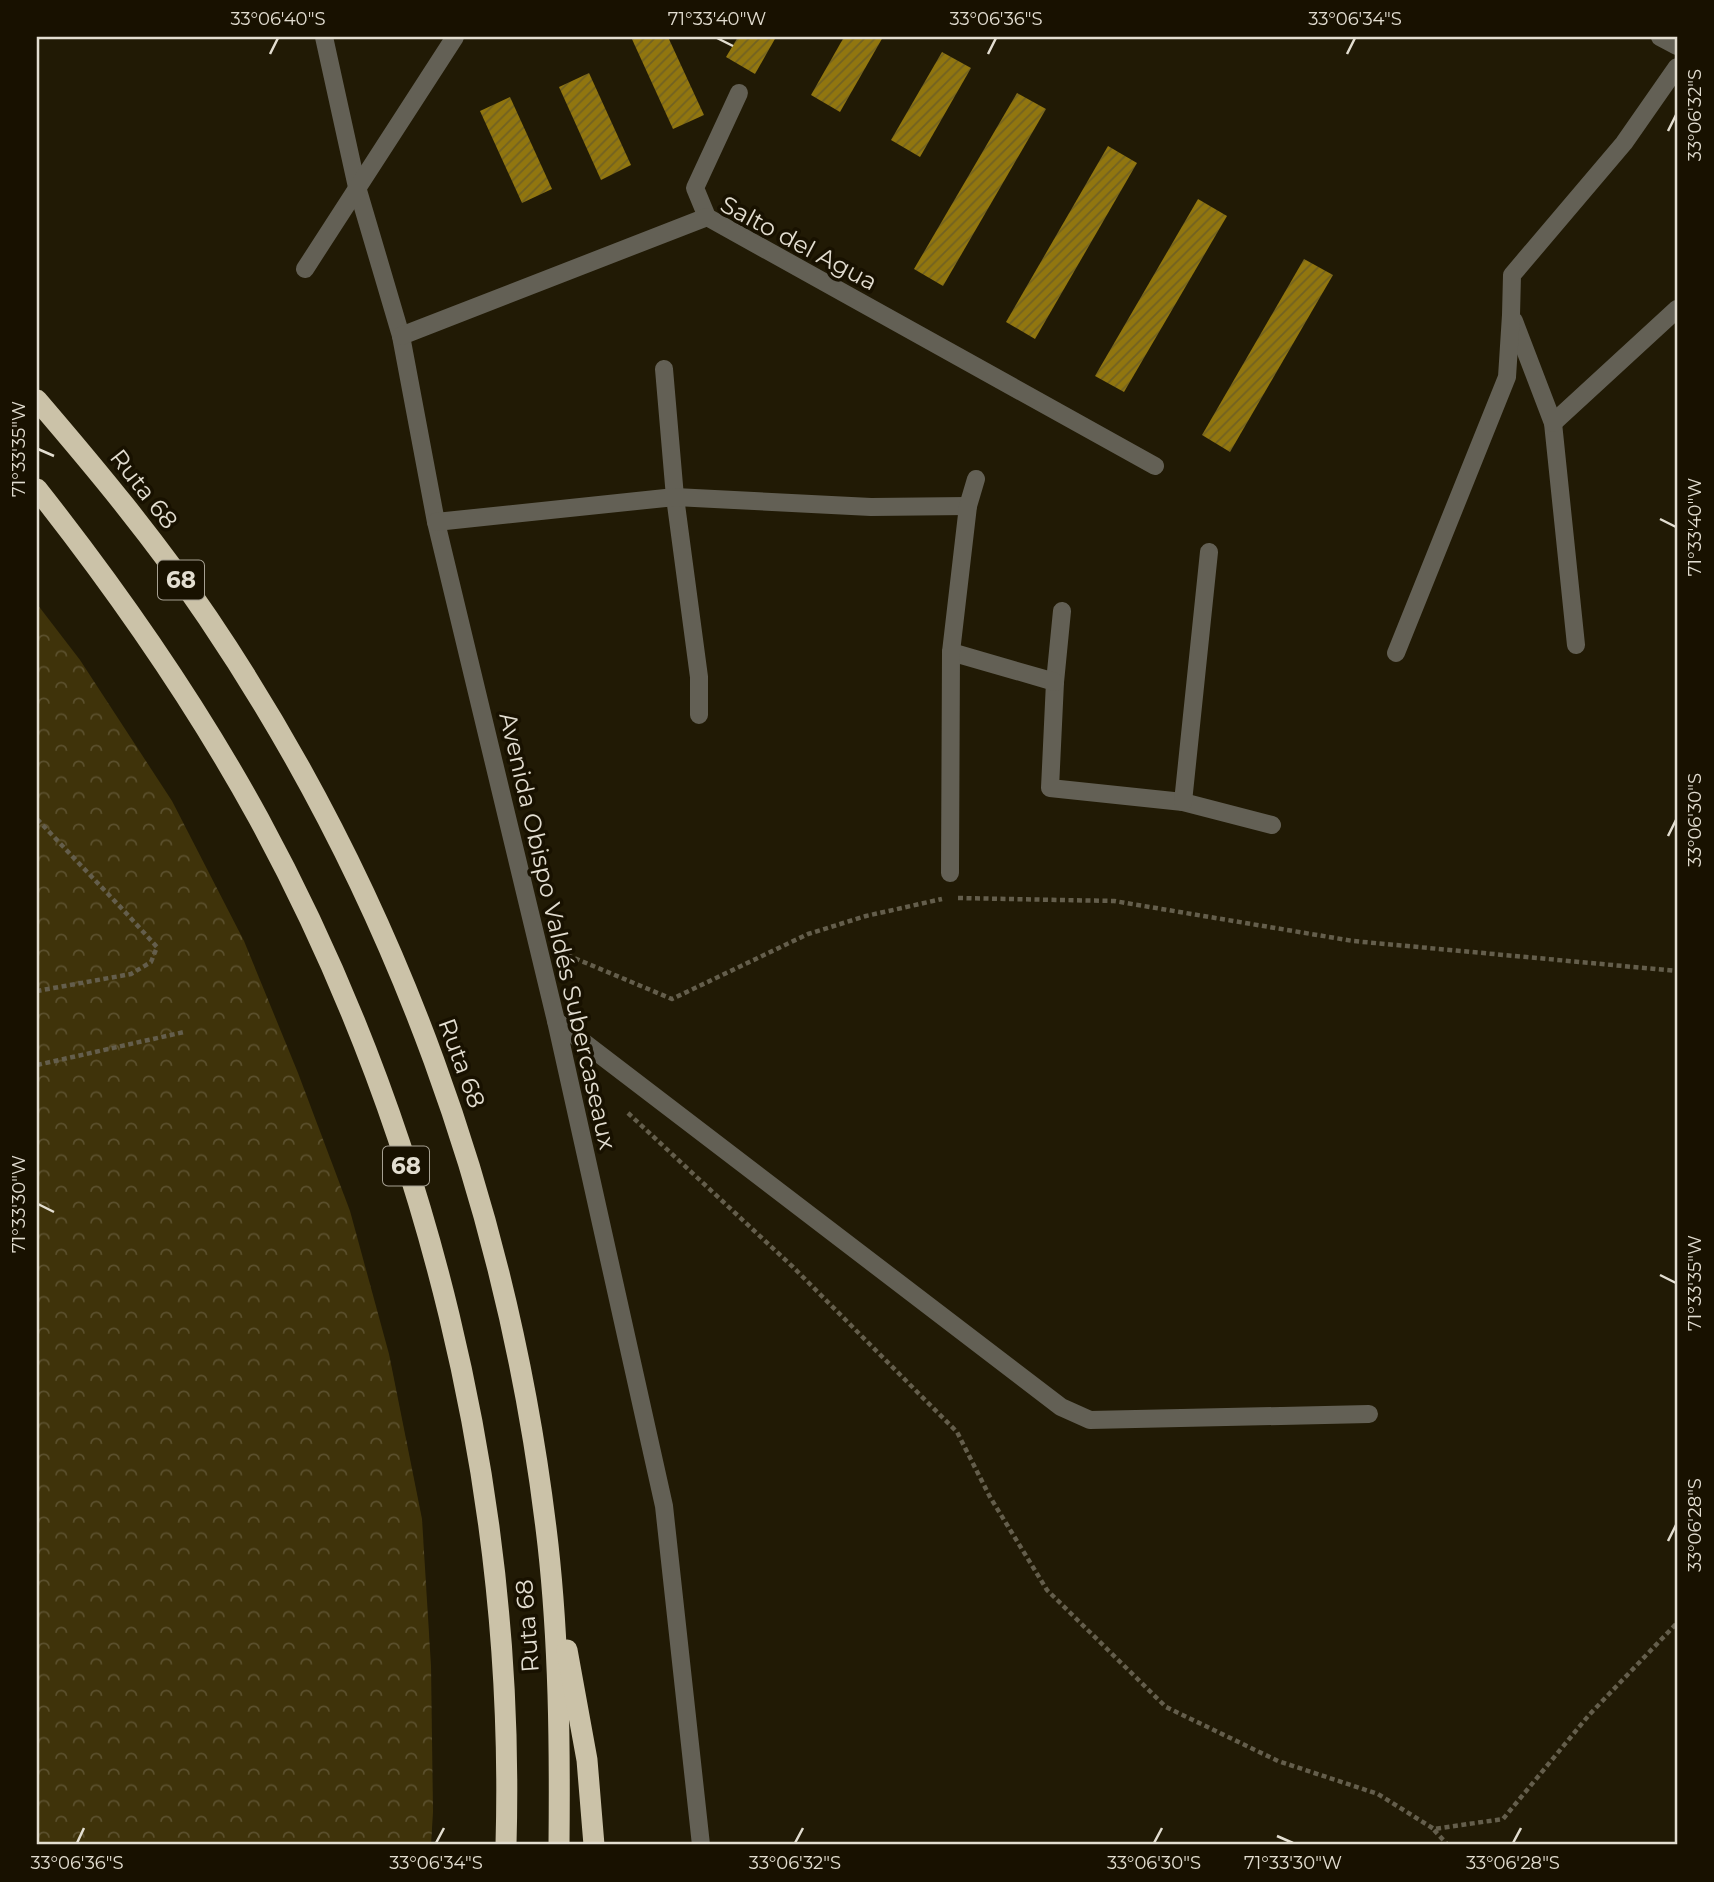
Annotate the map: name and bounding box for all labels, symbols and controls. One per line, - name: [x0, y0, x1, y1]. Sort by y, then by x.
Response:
- text: 33°06'40"S: [231, 8, 325, 30]
- text: 71°33'40"W: [668, 8, 766, 30]
- text: 33°06'36"S: [950, 8, 1042, 30]
- text: 33°06'34"S: [1308, 8, 1402, 30]
- text: 33°06'32"S: [1684, 69, 1706, 161]
- street label: Salto del Agua: [716, 190, 882, 296]
- text: 71°33'35"W: [8, 401, 30, 497]
- street label: Ruta 68: [104, 443, 184, 535]
- text: 71°33'40"W: [1684, 478, 1706, 576]
- road number: 68: [158, 560, 204, 600]
- street label: Avenida Obispo Valdés Subercaseaux: [494, 710, 623, 1153]
- text: 33°06'30"S: [1684, 773, 1706, 867]
- street label: Ruta 68: [432, 1014, 492, 1112]
- road number: 68: [383, 1147, 429, 1186]
- text: 71°33'30"W: [8, 1155, 30, 1253]
- text: 71°33'35"W: [1684, 1235, 1706, 1331]
- text: 33°06'28"S: [1684, 1478, 1706, 1572]
- street label: Ruta 68: [509, 1579, 545, 1673]
- text: 33°06'36"S: [31, 1852, 123, 1874]
- text: 33°06'34"S: [389, 1852, 483, 1874]
- text: 33°06'32"S: [749, 1852, 841, 1874]
- text: 33°06'30"S: [1107, 1852, 1201, 1874]
- text: 71°33'30"W: [1244, 1852, 1342, 1874]
- text: 33°06'28"S: [1466, 1852, 1560, 1874]

